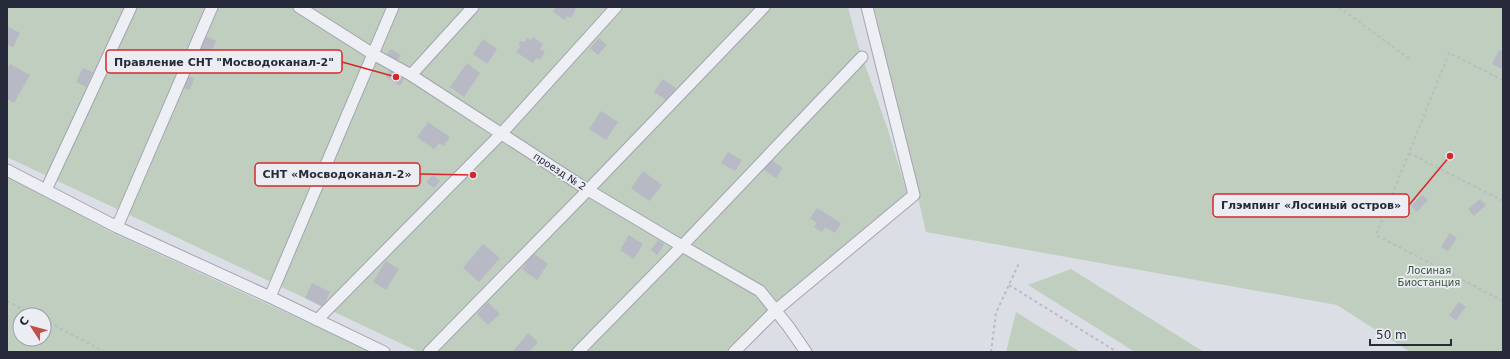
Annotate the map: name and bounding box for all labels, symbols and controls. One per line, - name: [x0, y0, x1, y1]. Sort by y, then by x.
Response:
- callout: Правление СНТ "Мосводоканал-2": [106, 50, 342, 73]
- text: Правление СНТ "Мосводоканал-2": [114, 56, 334, 69]
- street label: проезд № 2: [531, 150, 588, 193]
- callout: СНТ «Мосводоканал-2»: [255, 163, 420, 186]
- text: СНТ «Мосводоканал-2»: [263, 168, 412, 181]
- callout: Глэмпинг «Лосиный остров»: [1213, 194, 1409, 217]
- text: Глэмпинг «Лосиный остров»: [1221, 199, 1401, 212]
- park label: Лосиная Биостанция: [1398, 265, 1460, 288]
- north arrow: [12, 307, 52, 347]
- text: С: [17, 314, 32, 329]
- scale bar: [1370, 321, 1451, 347]
- text: 50 m: [1376, 328, 1407, 342]

